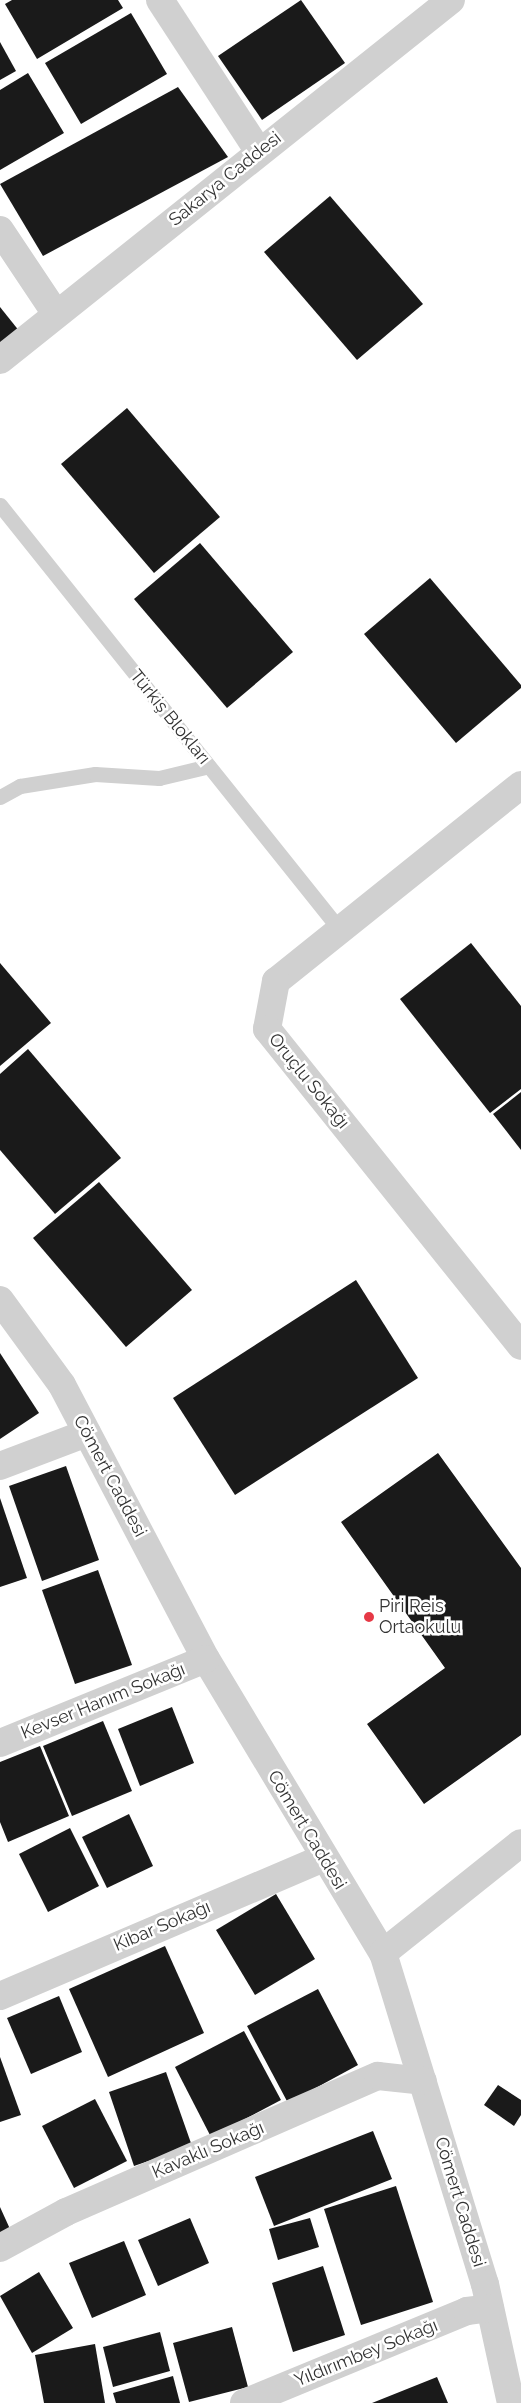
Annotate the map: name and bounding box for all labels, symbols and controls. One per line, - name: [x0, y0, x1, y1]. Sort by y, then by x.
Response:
- street label: Sakarya Caddesi: [165, 127, 285, 231]
- street label: Türkiş Blokları: [125, 665, 215, 769]
- street label: Oruçlu Sokağı: [264, 1029, 354, 1133]
- street label: Cömert Caddesi: [69, 1411, 151, 1541]
- place label: Piri Reis Ortaokulu: [379, 1596, 461, 1638]
- marker: Piri Reis Ortaokulu: [363, 1611, 375, 1623]
- street label: Kevser Hanım Sokağı: [18, 1658, 188, 1744]
- street label: Cömert Caddesi: [263, 1767, 351, 1893]
- street label: Kibar Sokağı: [110, 1896, 214, 1956]
- street label: Kavaklı Sokağı: [149, 2117, 267, 2183]
- street label: Cömert Caddesi: [430, 2134, 490, 2270]
- street label: Yıldırımbey Sokağı: [291, 2314, 441, 2392]

